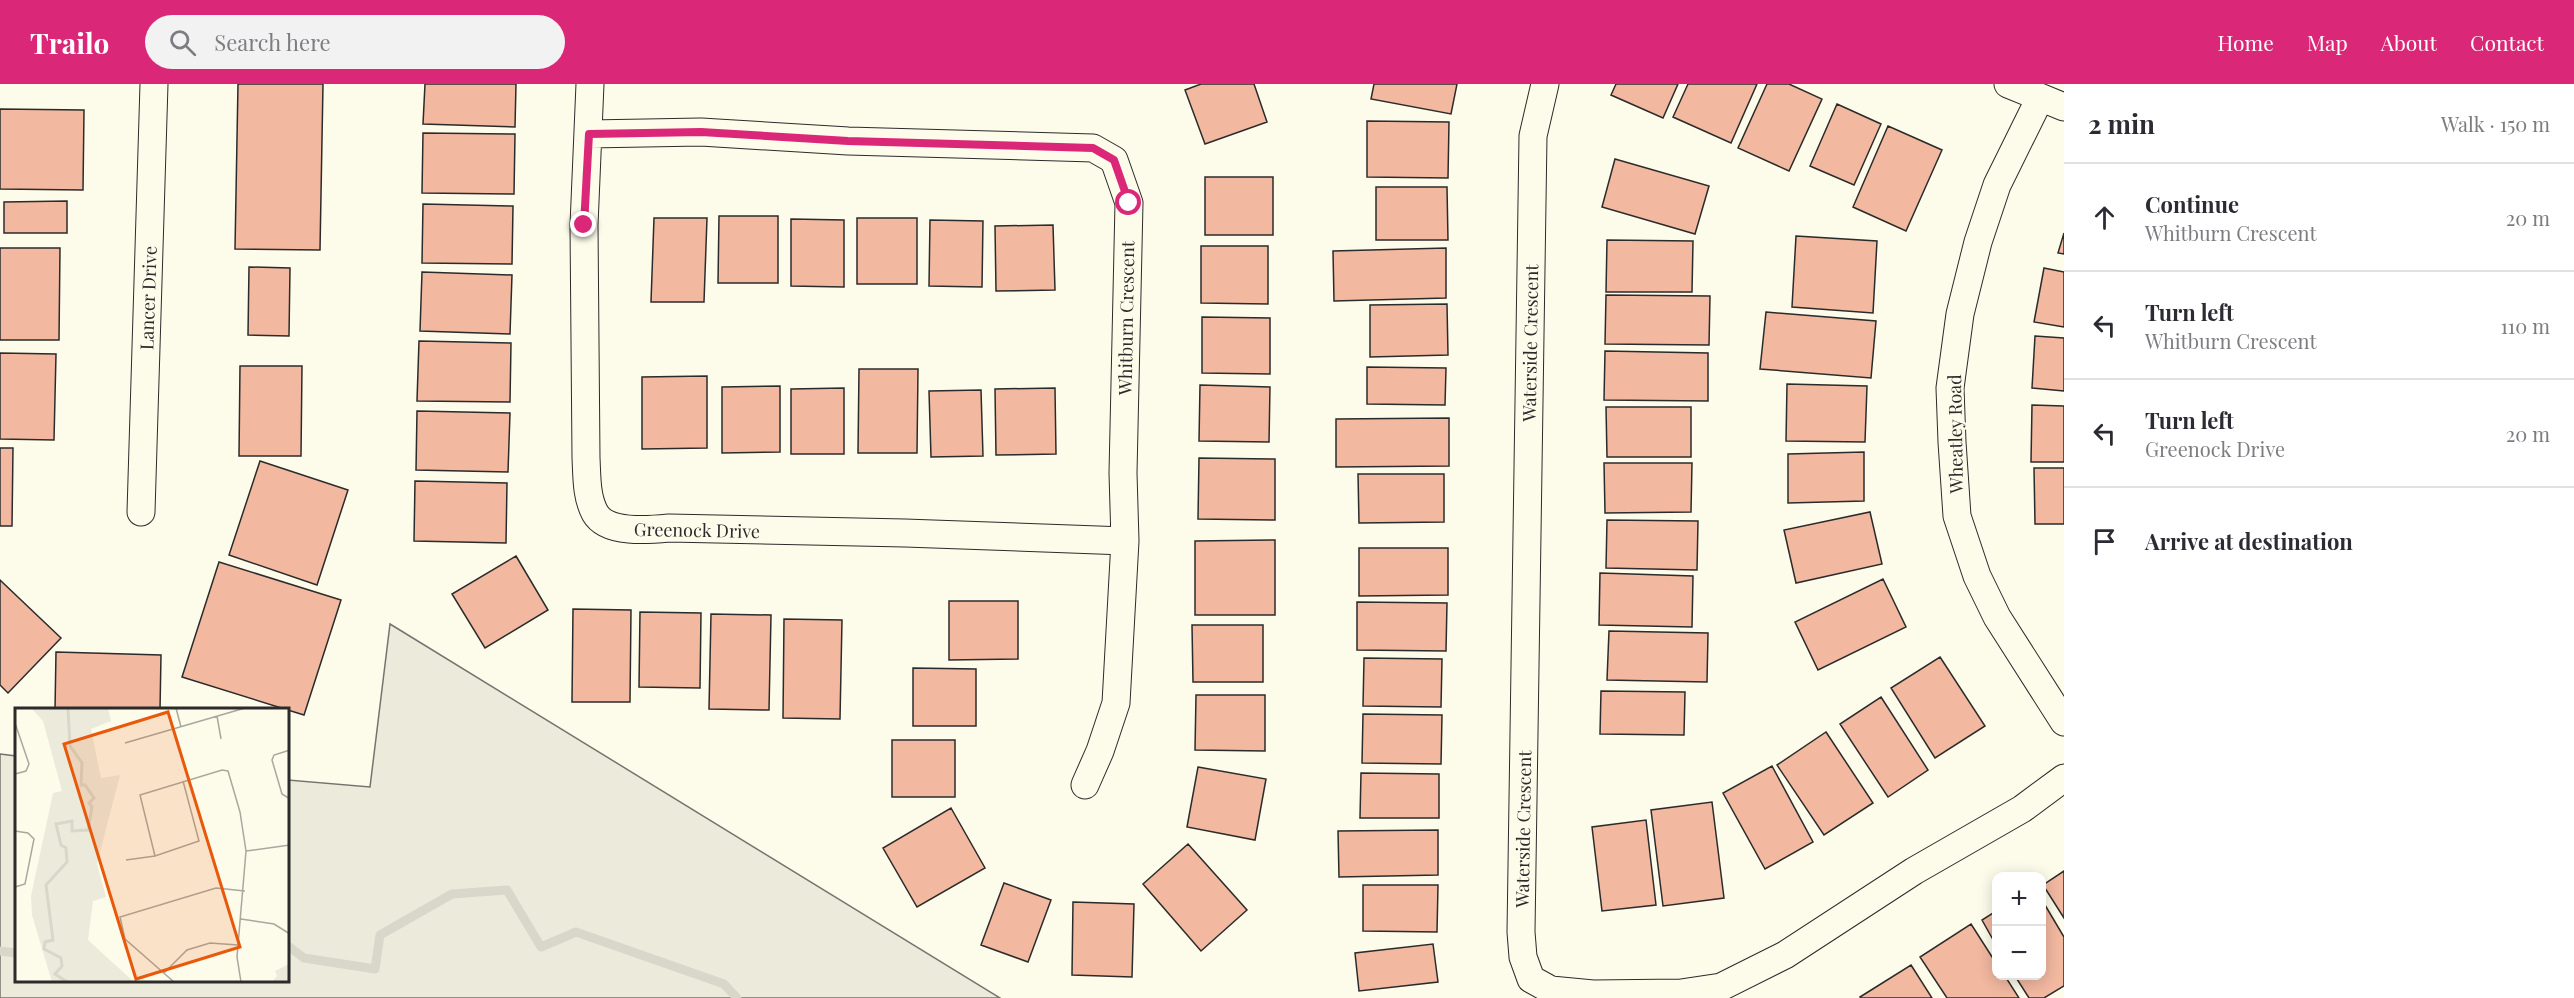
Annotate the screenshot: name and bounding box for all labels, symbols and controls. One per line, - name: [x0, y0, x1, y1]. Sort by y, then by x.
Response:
- search box: [145, 15, 565, 69]
- text: Trailo: [30, 24, 109, 61]
- icon: search: [166, 26, 199, 59]
- text: Search here: [214, 27, 331, 57]
- text: Home: [2218, 28, 2274, 56]
- text: Map: [2307, 28, 2348, 56]
- text: About: [2381, 28, 2437, 56]
- text: Contact: [2470, 28, 2544, 56]
- text: 2 min: [2088, 106, 2155, 141]
- text: Walk · 150 m: [2441, 110, 2550, 137]
- route start: [1115, 189, 1141, 215]
- text: Continue: [2145, 189, 2239, 219]
- icon: ahead: [2088, 201, 2121, 234]
- text: 20 m: [2506, 204, 2550, 231]
- route end: [570, 211, 596, 237]
- text: Whitburn Crescent: [2145, 219, 2317, 246]
- street label: Whitburn Crescent: [1113, 240, 1139, 396]
- street label: Lancer Drive: [134, 245, 162, 351]
- street label: Waterside Crescent: [1517, 263, 1543, 423]
- text: Turn left: [2145, 297, 2234, 327]
- icon: left: [2088, 309, 2121, 342]
- text: 110 m: [2500, 312, 2550, 339]
- text: Whitburn Crescent: [2145, 327, 2317, 354]
- street label: Wheatley Road: [1942, 374, 1968, 495]
- text: Turn left: [2145, 405, 2234, 435]
- icon: left: [2088, 417, 2121, 450]
- text: 20 m: [2506, 420, 2550, 447]
- text: Greenock Drive: [2145, 435, 2285, 462]
- street label: Greenock Drive: [634, 517, 760, 543]
- icon: arrive: [2088, 525, 2121, 558]
- text: Arrive at destination: [2145, 526, 2353, 556]
- inset map: [15, 708, 290, 983]
- street label: Waterside Crescent: [1510, 749, 1536, 909]
- map controls: [1992, 872, 2046, 980]
- button: +: [1992, 872, 2046, 926]
- button: −: [1992, 926, 2046, 980]

